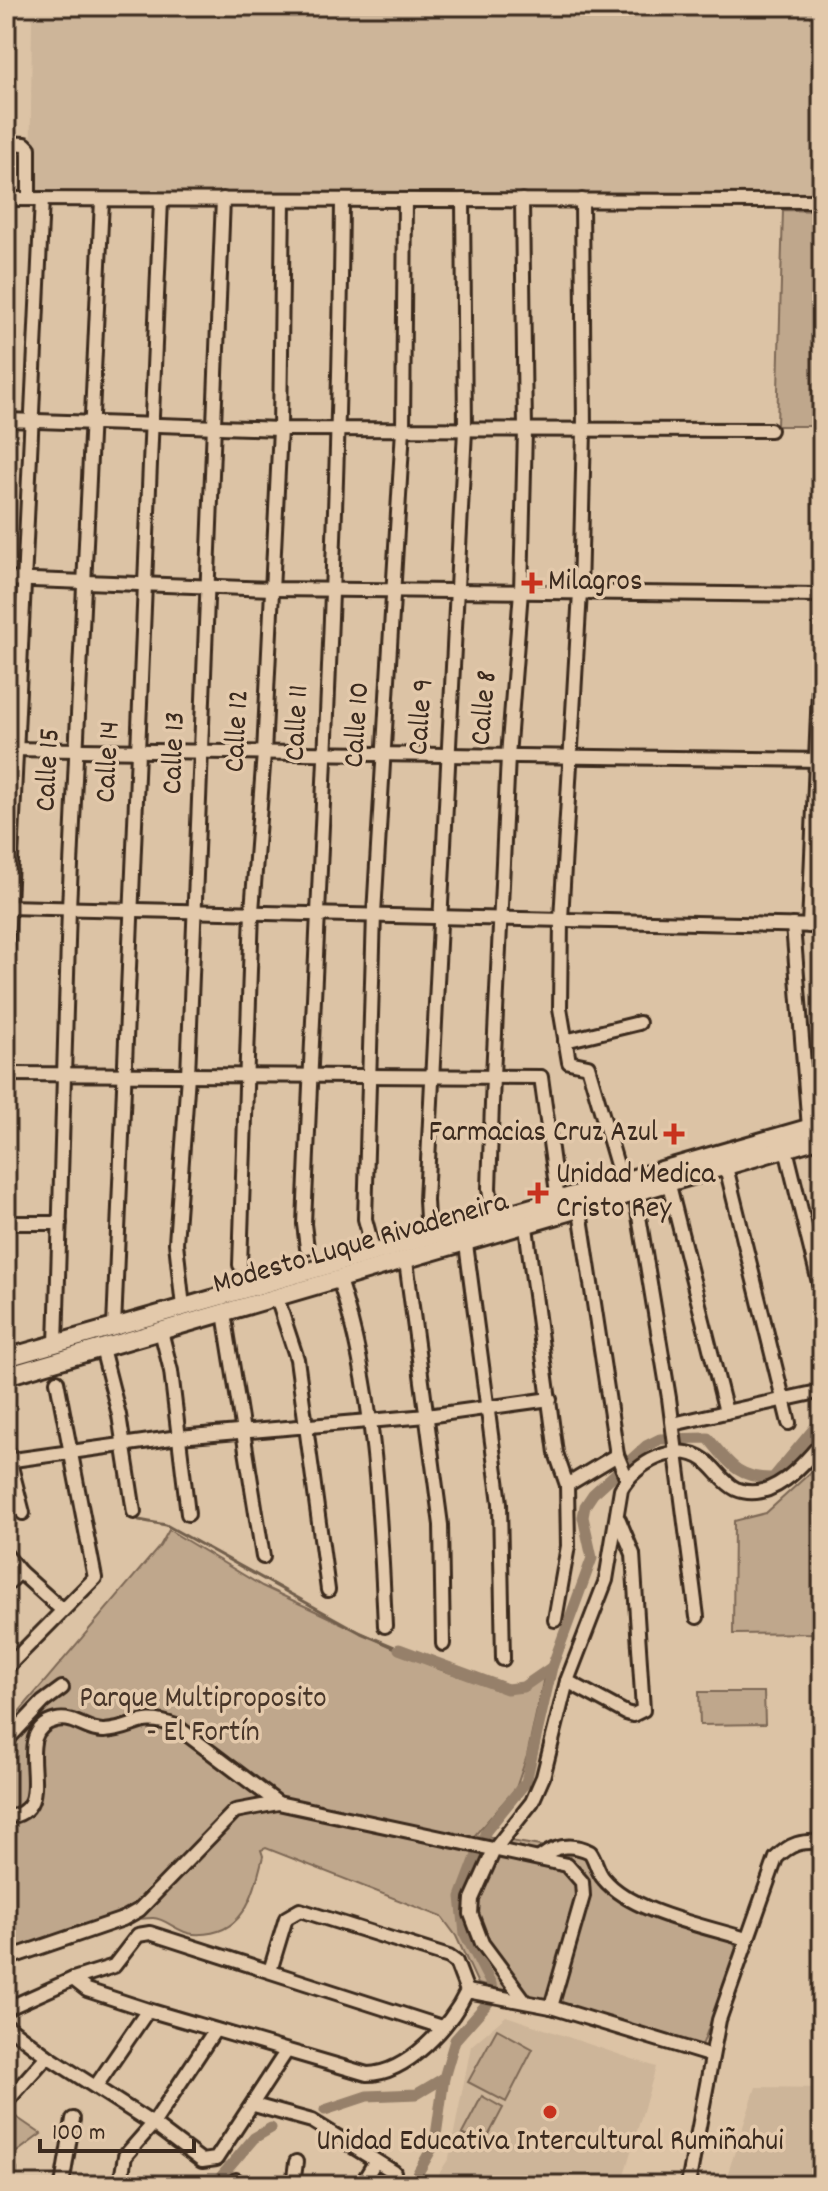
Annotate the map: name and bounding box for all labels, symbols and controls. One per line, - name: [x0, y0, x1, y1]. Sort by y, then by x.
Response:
- place label: Milagros: [548, 562, 643, 605]
- marker: Milagros: [523, 574, 541, 592]
- street label: Calle 8: [461, 669, 511, 747]
- street label: Calle 9: [399, 677, 447, 757]
- street label: Calle 10: [335, 681, 383, 769]
- street label: Calle 11: [276, 684, 322, 762]
- street label: Calle 12: [215, 688, 263, 774]
- street label: Calle 13: [153, 711, 199, 795]
- street label: Calle 14: [86, 720, 134, 804]
- street label: Calle 15: [26, 727, 74, 813]
- place label: Farmacias Cruz Azul: [429, 1113, 658, 1156]
- marker: Farmacias Cruz Azul: [665, 1125, 683, 1143]
- place label: Unidad Medica Cristo Rey: [556, 1155, 716, 1232]
- street label: Modesto Luque Rivadeneira: [208, 1182, 515, 1308]
- marker: Unidad Medica Cristo Rey: [527, 1182, 549, 1204]
- park label: Parque Multiproposito - El Fortín: [79, 1679, 327, 1756]
- scale bar: [40, 2103, 194, 2153]
- marker: Unidad Educativa Intercultural Rumiñahui: [541, 2103, 559, 2121]
- text: 100 m: [52, 2117, 105, 2151]
- place label: Unidad Educativa Intercultural Rumiñahui: [316, 2122, 784, 2165]

